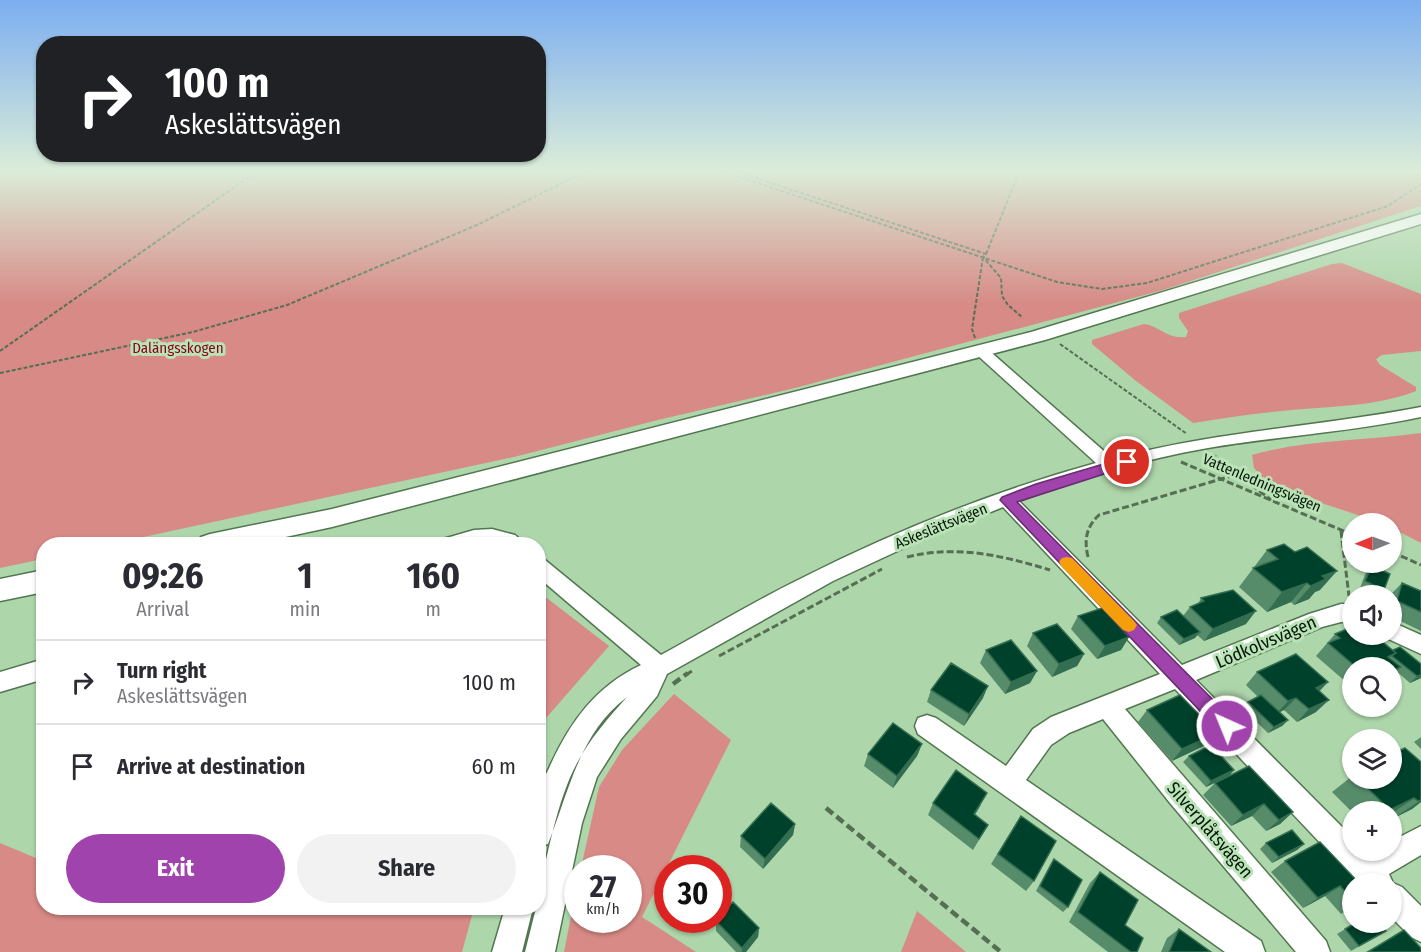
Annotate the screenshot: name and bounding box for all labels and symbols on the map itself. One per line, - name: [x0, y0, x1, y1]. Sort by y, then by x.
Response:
- park label: Dalängsskogen: [132, 339, 224, 357]
- pin: [1101, 436, 1152, 487]
- street label: Vattenledningsvägen: [1200, 450, 1324, 516]
- street label: Askeslättsvägen: [892, 499, 990, 553]
- north arrow: [1342, 513, 1402, 573]
- street label: Lödkolvsvägen: [1212, 611, 1320, 673]
- position arrow: [1195, 694, 1259, 758]
- street label: Silverplåtsvägen: [1162, 777, 1258, 883]
- speed limit sign: 30: [654, 855, 732, 933]

